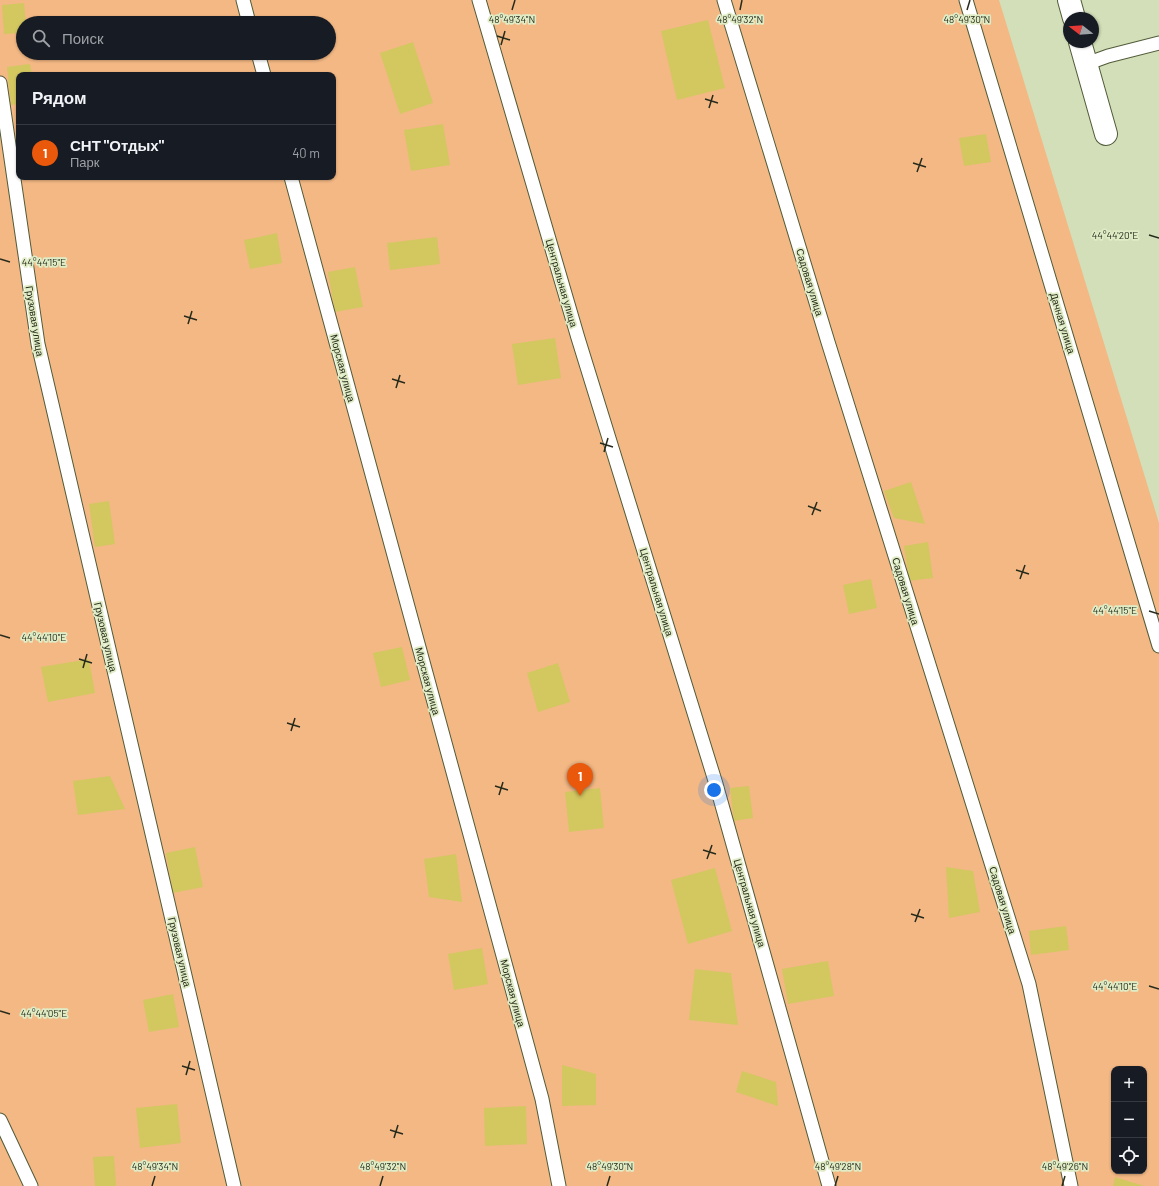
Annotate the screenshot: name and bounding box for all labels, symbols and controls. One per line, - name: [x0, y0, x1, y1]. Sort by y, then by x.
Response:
- north arrow: [1063, 12, 1099, 48]
- text: 48°49'34"N: [489, 13, 535, 25]
- text: 48°49'32"N: [717, 13, 763, 25]
- text: 48°49'30"N: [944, 13, 990, 25]
- search box: [16, 16, 336, 60]
- icon: search: [30, 27, 52, 49]
- text: Поиск: [62, 29, 104, 47]
- text: Рядом: [32, 87, 87, 107]
- text: СНТ "Отдых": [70, 136, 164, 154]
- text: 1: [43, 145, 47, 161]
- text: 40 m: [292, 145, 320, 161]
- text: Парк: [70, 154, 100, 170]
- text: 44°44'20"E: [1092, 229, 1138, 241]
- street label: Центральная улица: [544, 238, 580, 329]
- street label: Садовая улица: [794, 247, 826, 318]
- text: 44°44'15"E: [22, 256, 66, 268]
- street label: Грузовая улица: [24, 285, 47, 357]
- street label: Дачная улица: [1048, 291, 1078, 355]
- street label: Морская улица: [328, 333, 358, 404]
- street label: Центральная улица: [638, 547, 676, 638]
- street label: Садовая улица: [890, 556, 922, 627]
- street label: Грузовая улица: [92, 601, 120, 673]
- text: 44°44'15"E: [1093, 604, 1137, 616]
- text: 44°44'10"E: [22, 631, 66, 643]
- street label: Морская улица: [413, 646, 443, 717]
- pin: 1: [567, 763, 593, 796]
- your location: [704, 780, 724, 800]
- street label: Центральная улица: [732, 858, 768, 949]
- street label: Садовая улица: [987, 865, 1019, 936]
- street label: Грузовая улица: [166, 916, 194, 988]
- street label: Морская улица: [498, 958, 528, 1029]
- text: 44°44'10"E: [1093, 980, 1137, 992]
- text: 44°44'05"E: [21, 1007, 67, 1019]
- map controls: [1111, 1066, 1147, 1174]
- button: +: [1111, 1066, 1147, 1102]
- button: −: [1111, 1102, 1147, 1138]
- button: locate: [1111, 1138, 1147, 1174]
- text: 48°49'34"N: [132, 1160, 178, 1172]
- text: 48°49'32"N: [360, 1160, 406, 1172]
- text: 48°49'30"N: [587, 1160, 633, 1172]
- text: 48°49'28"N: [815, 1160, 861, 1172]
- text: 48°49'26"N: [1042, 1160, 1088, 1172]

